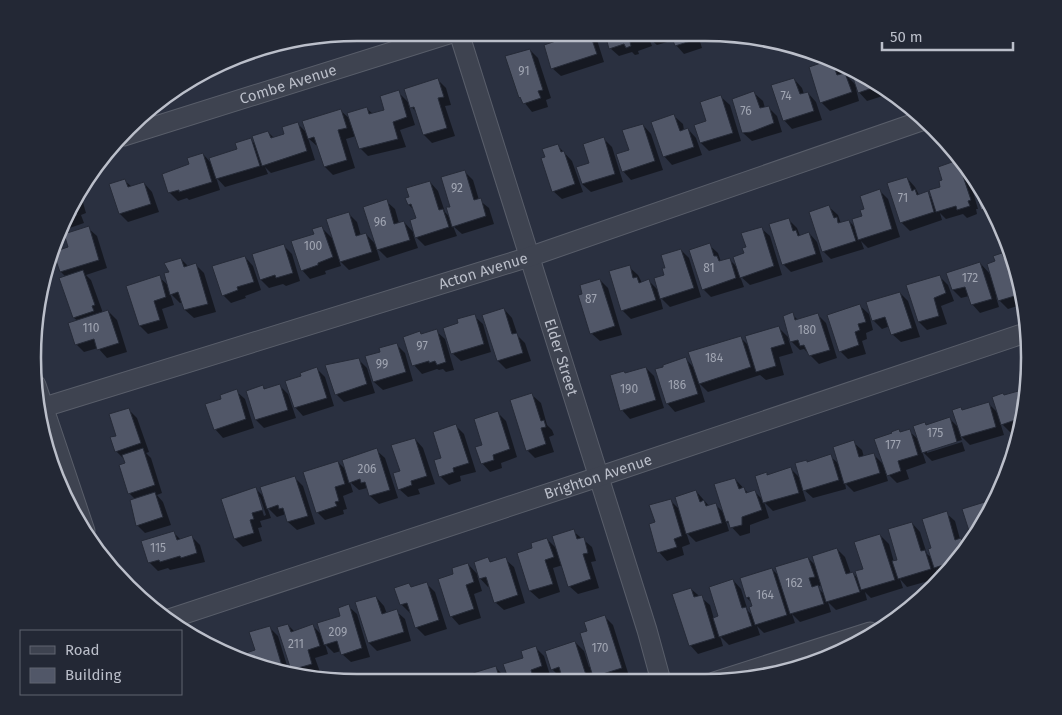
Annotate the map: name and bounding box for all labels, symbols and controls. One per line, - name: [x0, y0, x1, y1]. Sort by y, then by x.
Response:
- scale bar: [882, 20, 1013, 52]
- text: 50 m: [890, 28, 923, 46]
- street label: Combe Avenue: [237, 61, 339, 108]
- house number: 91: [518, 64, 530, 78]
- house number: 74: [780, 89, 792, 103]
- house number: 76: [740, 104, 752, 118]
- house number: 92: [451, 181, 463, 195]
- house number: 71: [898, 191, 908, 205]
- house number: 96: [374, 215, 386, 229]
- house number: 100: [304, 239, 323, 253]
- street label: Acton Avenue: [436, 249, 530, 293]
- house number: 81: [703, 261, 715, 275]
- house number: 172: [962, 271, 978, 285]
- house number: 87: [585, 292, 597, 306]
- street label: Elder Street: [541, 316, 582, 399]
- house number: 110: [83, 321, 100, 335]
- house number: 180: [798, 323, 817, 337]
- house number: 97: [416, 339, 428, 353]
- house number: 184: [705, 351, 724, 365]
- house number: 99: [376, 357, 388, 371]
- house number: 186: [668, 378, 686, 392]
- house number: 190: [620, 382, 638, 396]
- house number: 175: [927, 426, 943, 440]
- house number: 177: [885, 438, 901, 452]
- street label: Brighton Avenue: [542, 450, 654, 503]
- house number: 206: [357, 462, 377, 476]
- house number: 115: [150, 541, 166, 555]
- house number: 162: [785, 576, 803, 590]
- house number: 164: [756, 588, 775, 602]
- house number: 209: [329, 625, 347, 639]
- legend: [20, 630, 182, 695]
- house number: 211: [288, 637, 304, 651]
- text: Road: [65, 641, 100, 659]
- house number: 170: [591, 641, 609, 655]
- text: Building: [65, 666, 121, 684]

